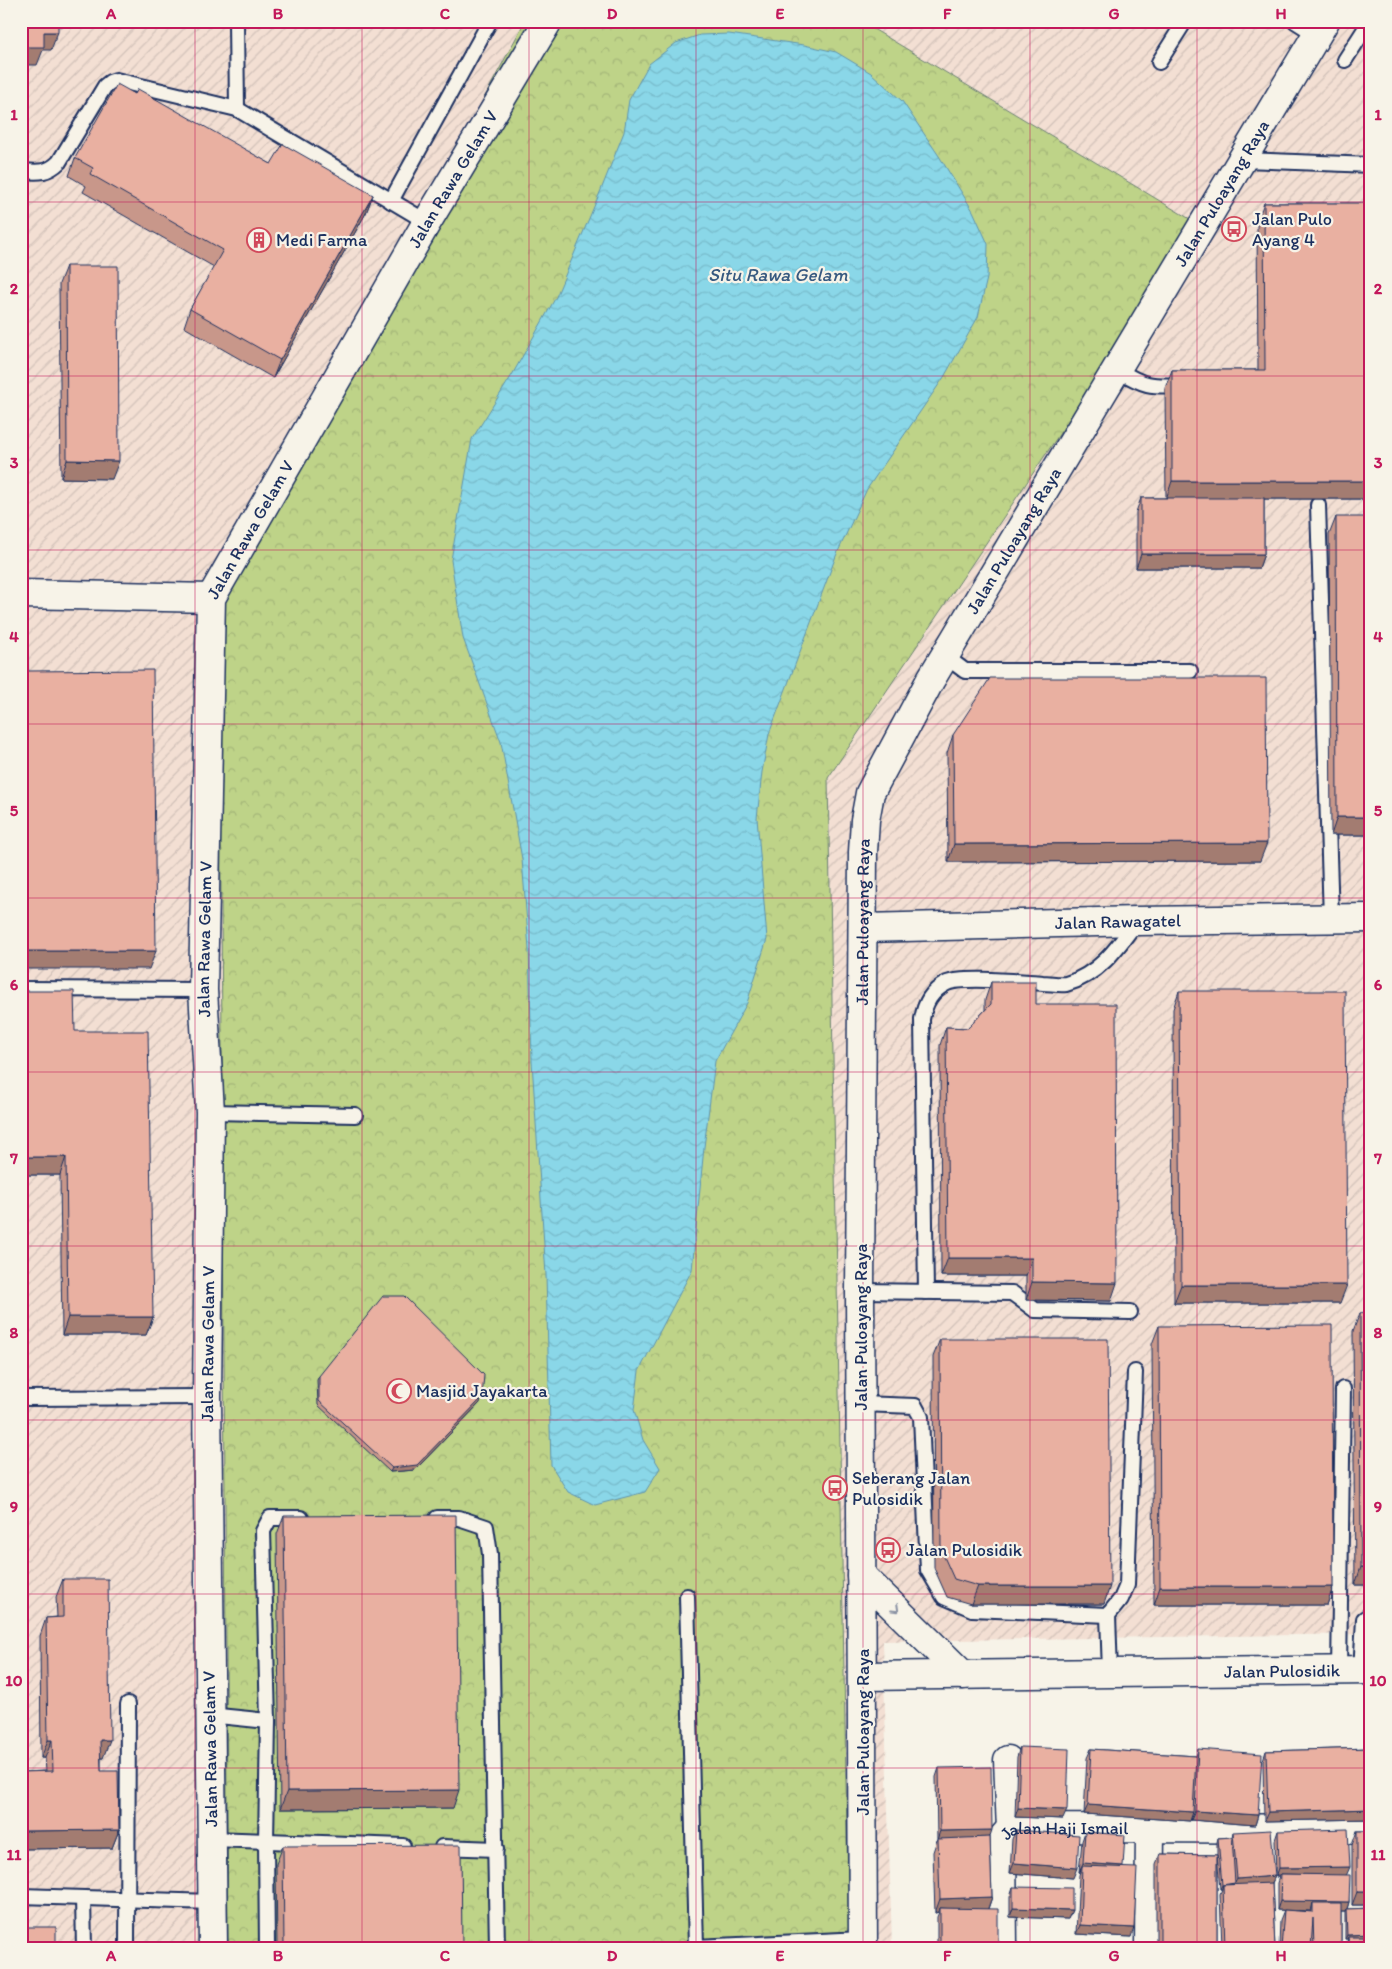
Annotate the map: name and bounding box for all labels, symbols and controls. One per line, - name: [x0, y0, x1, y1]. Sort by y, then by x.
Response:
- text: A: [105, 4, 117, 23]
- text: B: [273, 4, 284, 23]
- text: C: [440, 4, 451, 23]
- text: D: [607, 4, 618, 23]
- text: E: [776, 4, 785, 23]
- text: F: [943, 4, 952, 23]
- text: G: [1108, 4, 1120, 23]
- text: H: [1275, 4, 1287, 23]
- text: 1: [10, 105, 18, 124]
- text: 1: [1374, 105, 1382, 124]
- street label: Jalan Rawa Gelam V: [403, 106, 503, 252]
- street label: Jalan Puloayang Raya: [1170, 116, 1274, 271]
- place label: Jalan Pulo Ayang 4: [1252, 208, 1332, 251]
- bus stop icon: Jalan Pulo Ayang 4: [1221, 216, 1247, 242]
- building icon: Medi Farma: [246, 227, 272, 253]
- place label: Medi Farma: [276, 229, 368, 251]
- water label: Situ Rawa Gelam: [708, 263, 848, 286]
- text: 2: [10, 279, 19, 298]
- text: 2: [1374, 279, 1383, 298]
- text: 3: [10, 453, 19, 472]
- text: 3: [1374, 453, 1383, 472]
- street label: Jalan Rawa Gelam V: [202, 456, 299, 603]
- street label: Jalan Puloayang Raya: [961, 463, 1066, 618]
- text: 4: [9, 627, 19, 646]
- text: 4: [1373, 627, 1383, 646]
- text: 5: [10, 801, 19, 820]
- text: 5: [1374, 801, 1383, 820]
- street label: Jalan Puloayang Raya: [851, 838, 875, 1006]
- street label: Jalan Rawa Gelam V: [192, 861, 217, 1018]
- street label: Jalan Rawagatel: [1055, 909, 1181, 934]
- text: 6: [10, 975, 19, 994]
- text: 6: [1374, 975, 1383, 994]
- text: 7: [9, 1149, 18, 1168]
- text: 7: [1373, 1149, 1382, 1168]
- street label: Jalan Puloayang Raya: [850, 1243, 872, 1410]
- street label: Jalan Rawa Gelam V: [196, 1265, 219, 1422]
- text: 8: [10, 1323, 19, 1342]
- text: 8: [1374, 1323, 1383, 1342]
- mosque icon: Masjid Jayakarta: [386, 1378, 412, 1404]
- place label: Masjid Jayakarta: [416, 1380, 548, 1402]
- place label: Seberang Jalan Pulosidik: [852, 1467, 970, 1510]
- bus stop icon: Seberang Jalan Pulosidik: [822, 1475, 848, 1501]
- text: 9: [10, 1497, 18, 1516]
- text: 9: [1374, 1497, 1382, 1516]
- bus stop icon: Jalan Pulosidik: [875, 1537, 901, 1563]
- place label: Jalan Pulosidik: [906, 1539, 1023, 1561]
- one-way arrow: [890, 1603, 899, 1612]
- street label: Jalan Puloayang Raya: [852, 1648, 874, 1815]
- street label: Jalan Pulosidik: [1224, 1659, 1341, 1683]
- street label: Jalan Rawa Gelam V: [198, 1670, 222, 1827]
- text: 10: [5, 1671, 23, 1690]
- text: 10: [1369, 1671, 1387, 1690]
- street label: Jalan Haji Ismail: [995, 1817, 1128, 1844]
- text: 11: [7, 1845, 22, 1864]
- text: 11: [1371, 1845, 1386, 1864]
- text: A: [105, 1946, 117, 1965]
- text: B: [273, 1946, 284, 1965]
- text: C: [440, 1946, 451, 1965]
- text: D: [607, 1946, 618, 1965]
- text: E: [776, 1946, 785, 1965]
- text: F: [943, 1946, 952, 1965]
- text: G: [1108, 1946, 1120, 1965]
- text: H: [1275, 1946, 1287, 1965]

